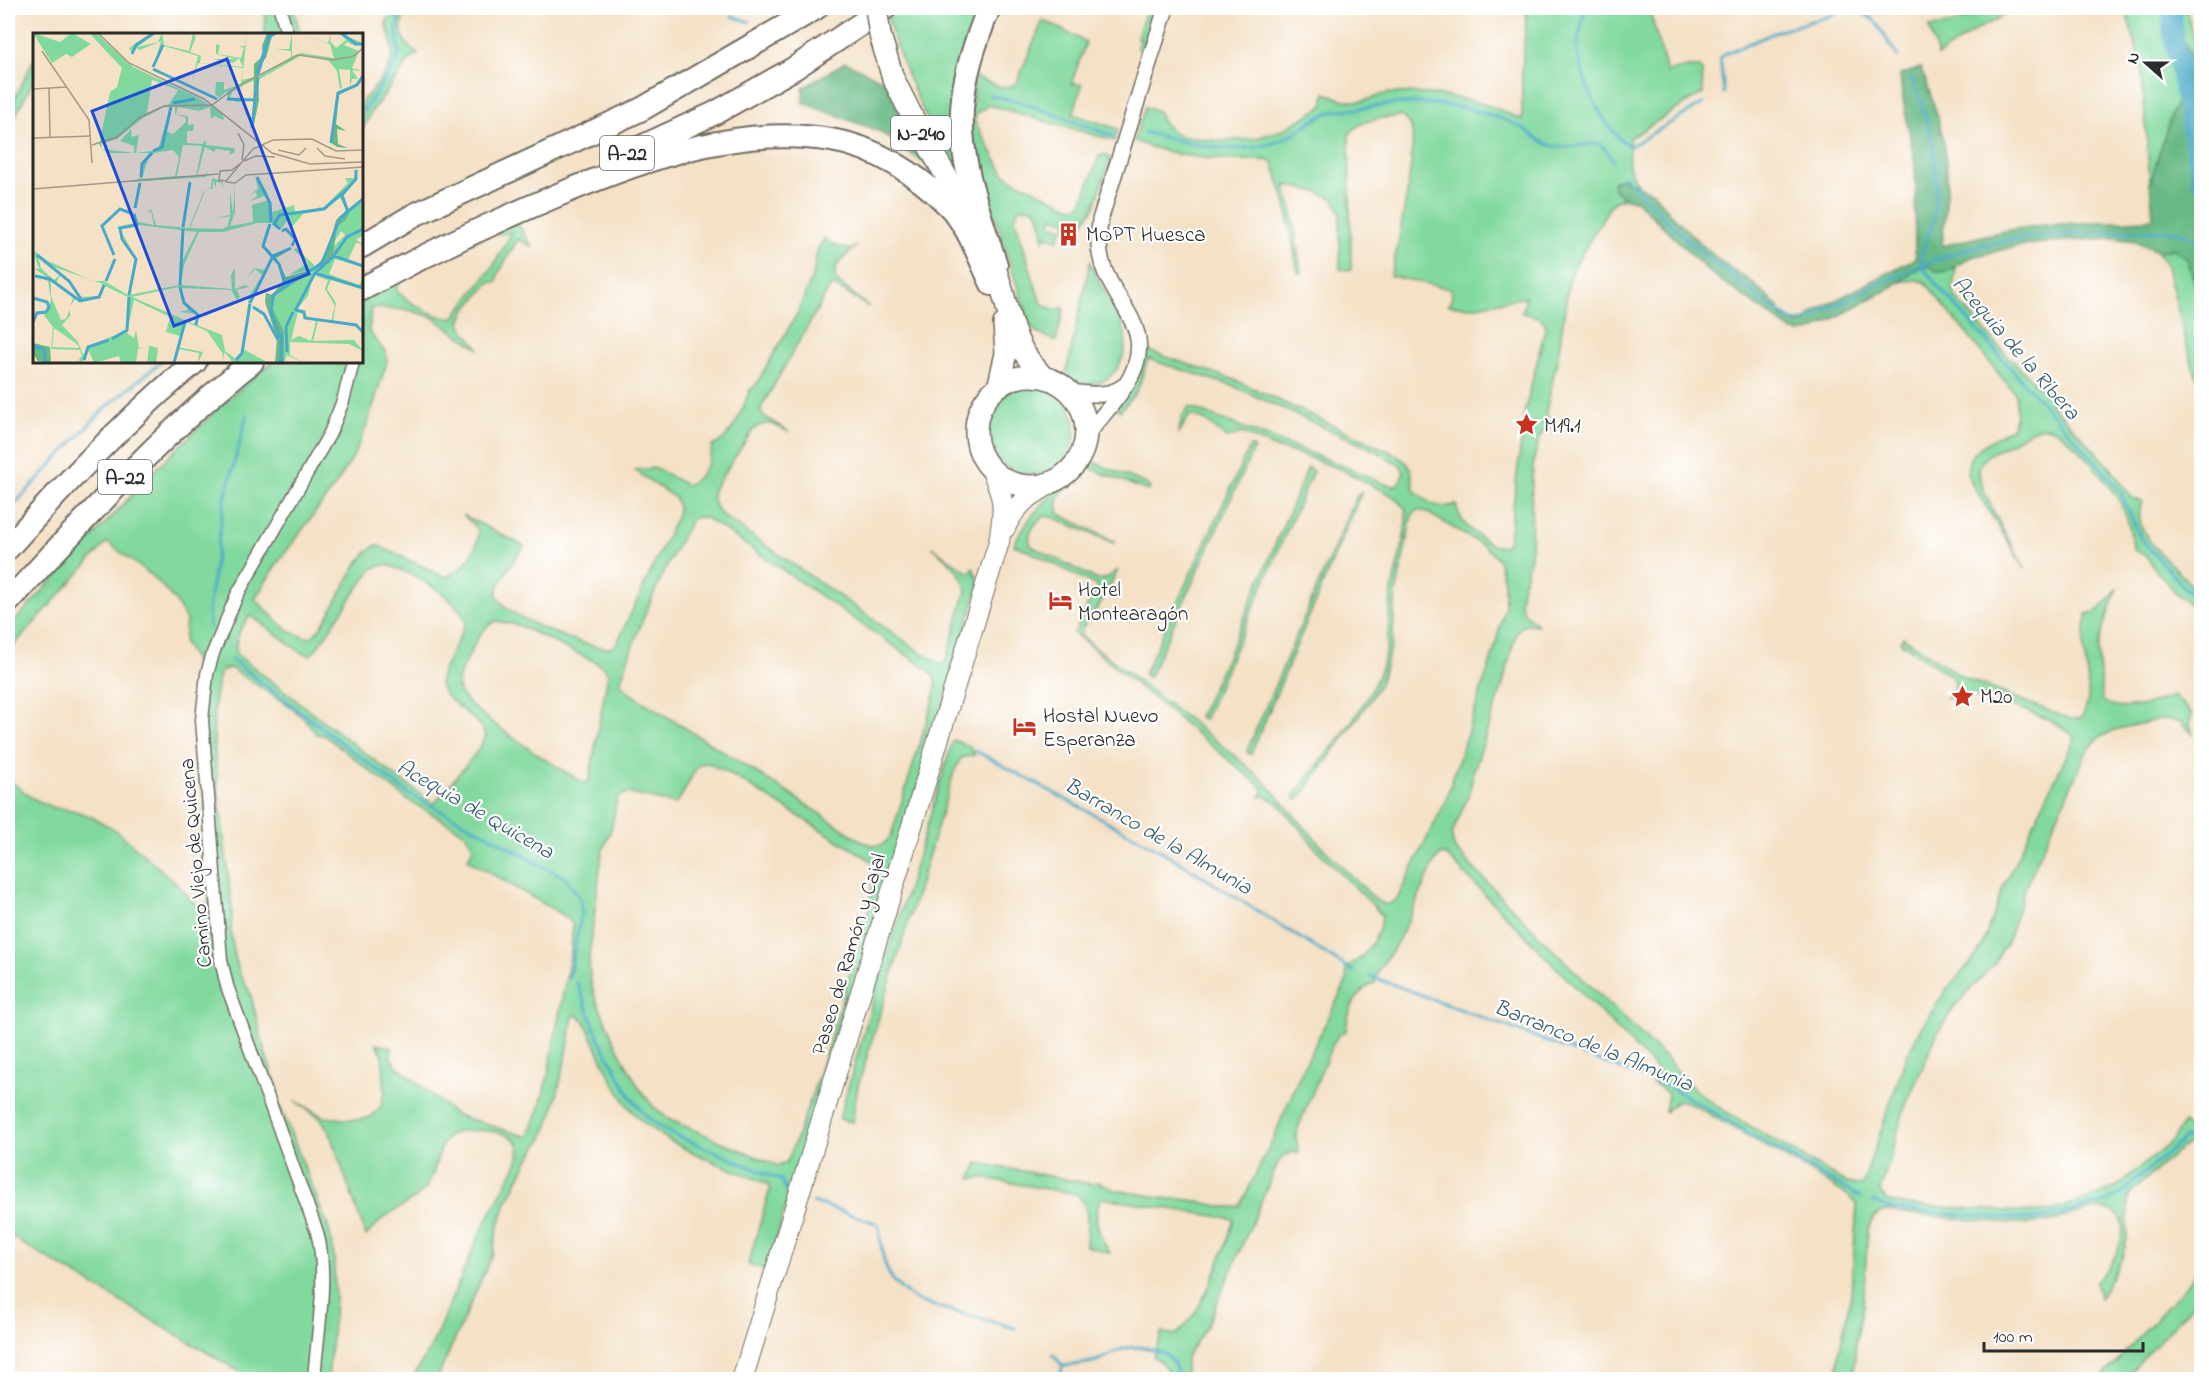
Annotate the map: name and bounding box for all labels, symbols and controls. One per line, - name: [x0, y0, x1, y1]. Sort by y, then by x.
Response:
- inset map: [33, 33, 363, 363]
- north arrow: [2116, 33, 2176, 93]
- text: N: [2121, 49, 2147, 68]
- road number: N-240: [891, 116, 951, 150]
- road number: A-22: [600, 136, 654, 170]
- building icon: MOPT Huesca: [1055, 221, 1081, 247]
- place label: MOPT Huesca: [1086, 221, 1206, 251]
- water label: Acequia de la Ribera: [1943, 270, 2087, 429]
- place icon: M19.1: [1513, 412, 1539, 438]
- place label: M19.1: [1544, 412, 1581, 442]
- road number: A-22: [98, 460, 152, 494]
- place label: Hotel Montearagón: [1078, 576, 1188, 632]
- hotel icon: Hotel Montearagón: [1047, 588, 1073, 614]
- place icon: M20: [1949, 683, 1975, 709]
- place label: M20: [1980, 683, 2012, 713]
- place label: Hostal Nuevo Esperanza: [1043, 702, 1159, 756]
- hotel icon: Hostal Nuevo Esperanza: [1012, 714, 1038, 740]
- water label: Acequia de Quicena: [390, 753, 560, 869]
- street label: Camino Viejo de Quicena: [173, 757, 221, 969]
- water label: Barranco de la Almunia: [1058, 771, 1258, 905]
- street label: Paseo de Ramón y Cajal: [805, 850, 897, 1060]
- water label: Barranco de la Almunia: [1489, 992, 1698, 1102]
- scale bar: [1984, 1315, 2143, 1353]
- text: 100 m: [1993, 1325, 2033, 1351]

